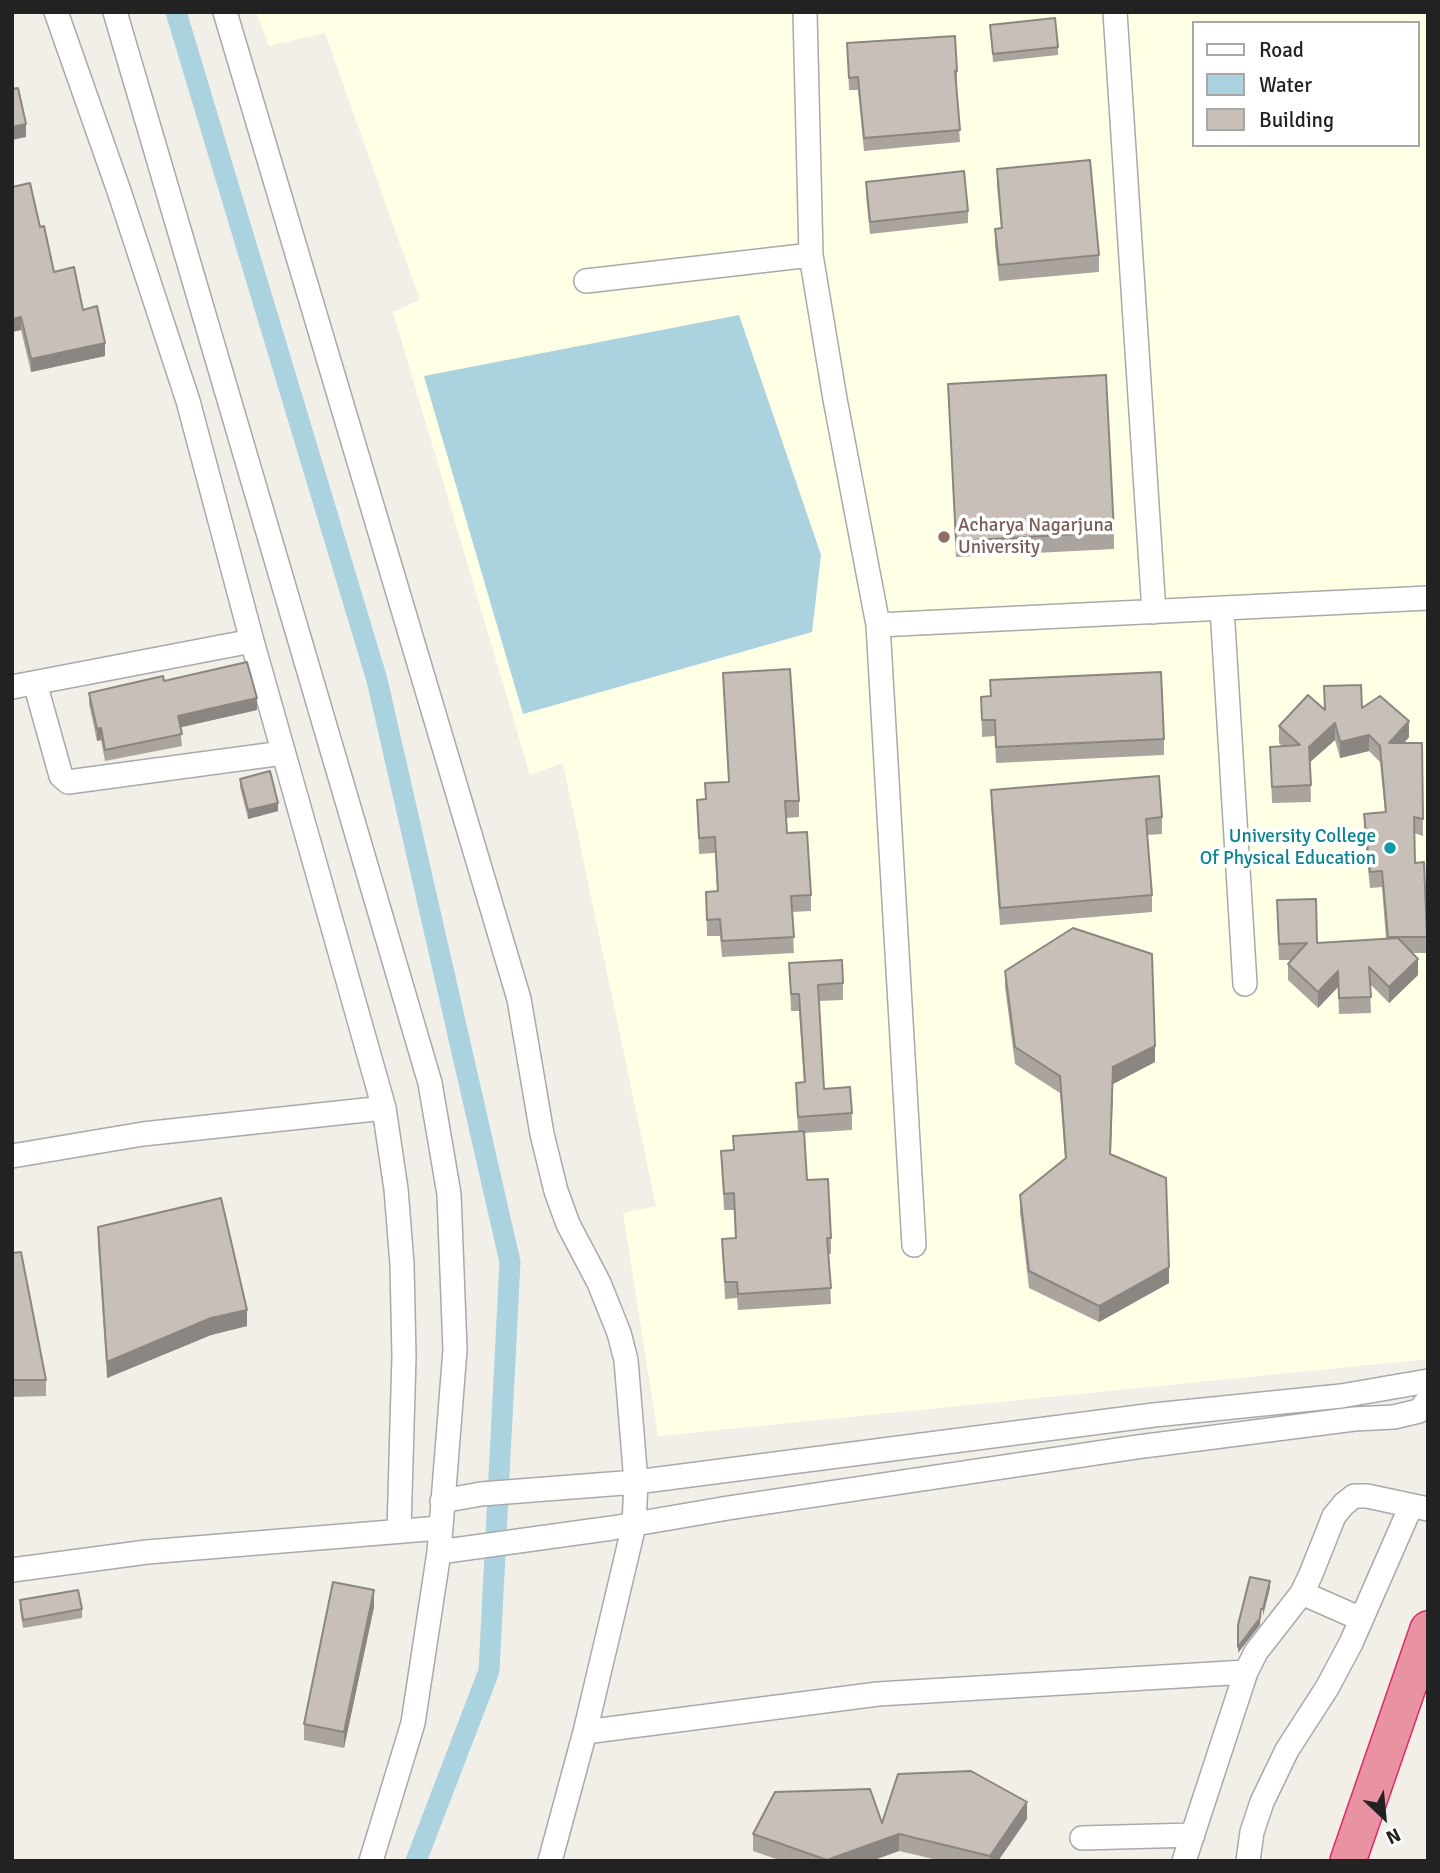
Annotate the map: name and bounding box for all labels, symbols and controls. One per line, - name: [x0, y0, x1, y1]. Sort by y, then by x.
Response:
- legend: [1192, 21, 1419, 147]
- text: Road: [1259, 37, 1304, 63]
- text: Water: [1259, 72, 1312, 98]
- text: Building: [1259, 107, 1334, 133]
- place label: Acharya Nagarjuna University: [958, 515, 1113, 559]
- marker: Acharya Nagarjuna University: [936, 529, 952, 545]
- place label: University College Of Physical Education: [1200, 826, 1376, 870]
- marker: University College Of Physical Education: [1382, 840, 1398, 856]
- north arrow: [1349, 1782, 1419, 1852]
- text: N: [1382, 1822, 1404, 1850]

